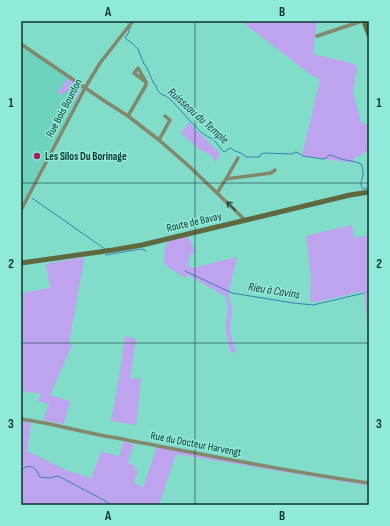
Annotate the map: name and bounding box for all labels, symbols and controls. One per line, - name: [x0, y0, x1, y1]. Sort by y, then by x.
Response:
- text: A: [104, 4, 112, 20]
- text: B: [279, 4, 285, 20]
- street label: Rue Bois Bourdon: [43, 76, 85, 139]
- water label: Ruisseau du Temple: [164, 85, 232, 147]
- text: 1: [8, 95, 14, 111]
- text: 1: [376, 95, 382, 111]
- place label: Les Silos Du Borinage: [45, 150, 127, 163]
- marker: Les Silos Du Borinage: [32, 151, 42, 161]
- one-way arrow: [226, 201, 236, 211]
- street label: Route de Bavay: [165, 209, 223, 235]
- text: 2: [8, 256, 14, 272]
- text: 2: [376, 256, 382, 272]
- water label: Rieu à Cavins: [247, 280, 302, 303]
- text: 3: [8, 416, 14, 432]
- text: 3: [376, 416, 382, 432]
- street label: Rue du Docteur Harvengt: [149, 429, 243, 459]
- text: A: [104, 508, 112, 524]
- text: B: [279, 508, 285, 524]

